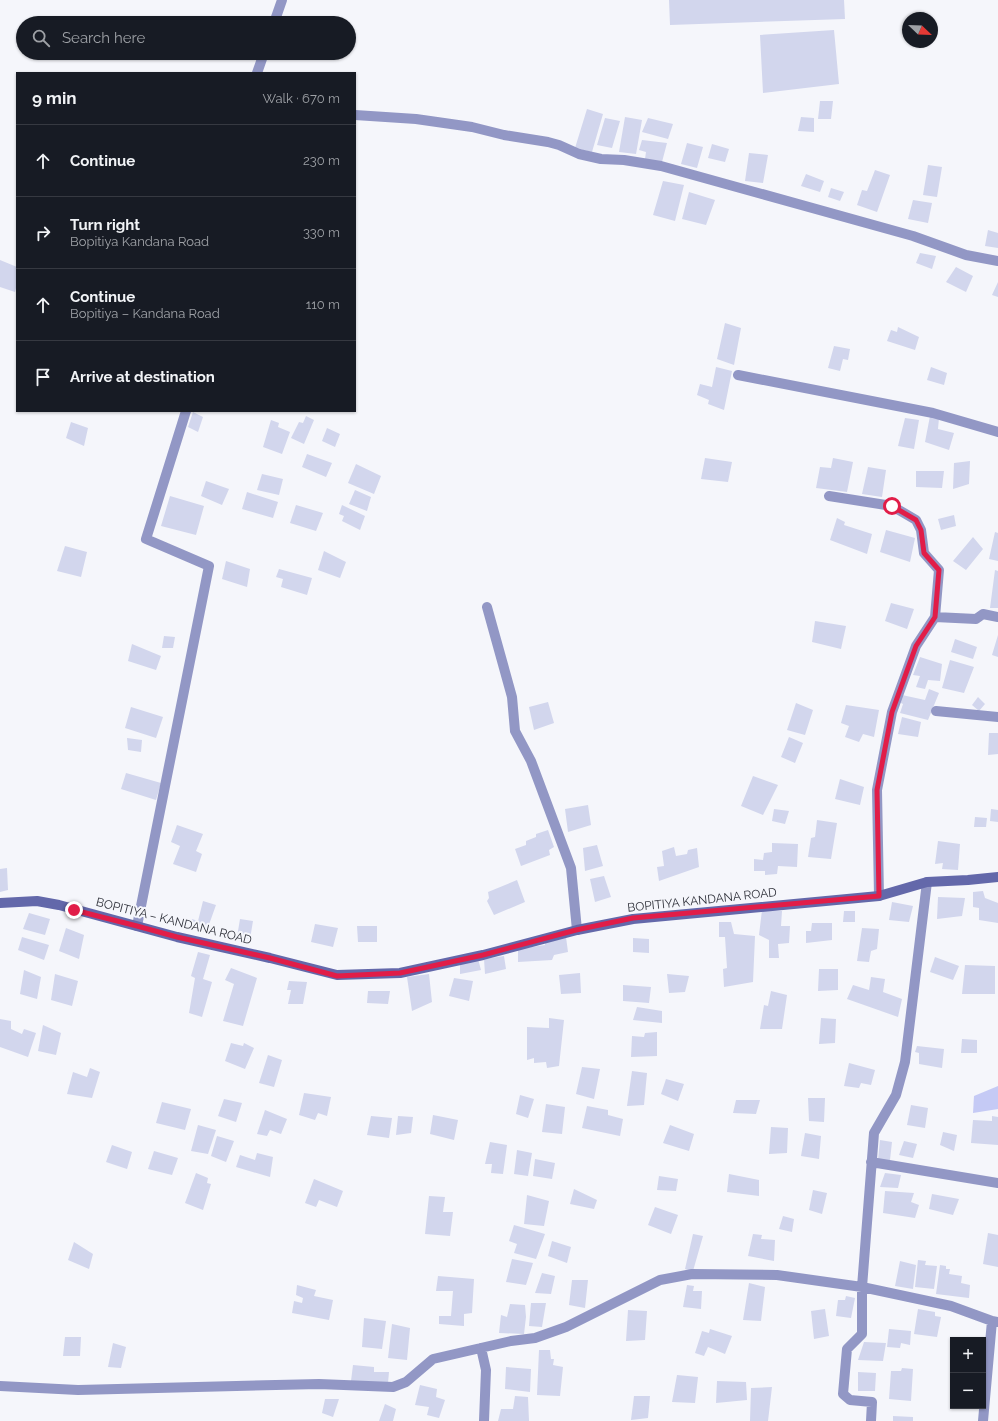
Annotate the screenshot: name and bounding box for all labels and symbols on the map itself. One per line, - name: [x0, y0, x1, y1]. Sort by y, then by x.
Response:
- north arrow: [902, 12, 938, 48]
- route start: [883, 497, 901, 515]
- street label: BOPITIYA KANDANA ROAD: [627, 885, 778, 915]
- street label: BOPITIYA – KANDANA ROAD: [95, 895, 254, 947]
- route end: [65, 901, 83, 919]

